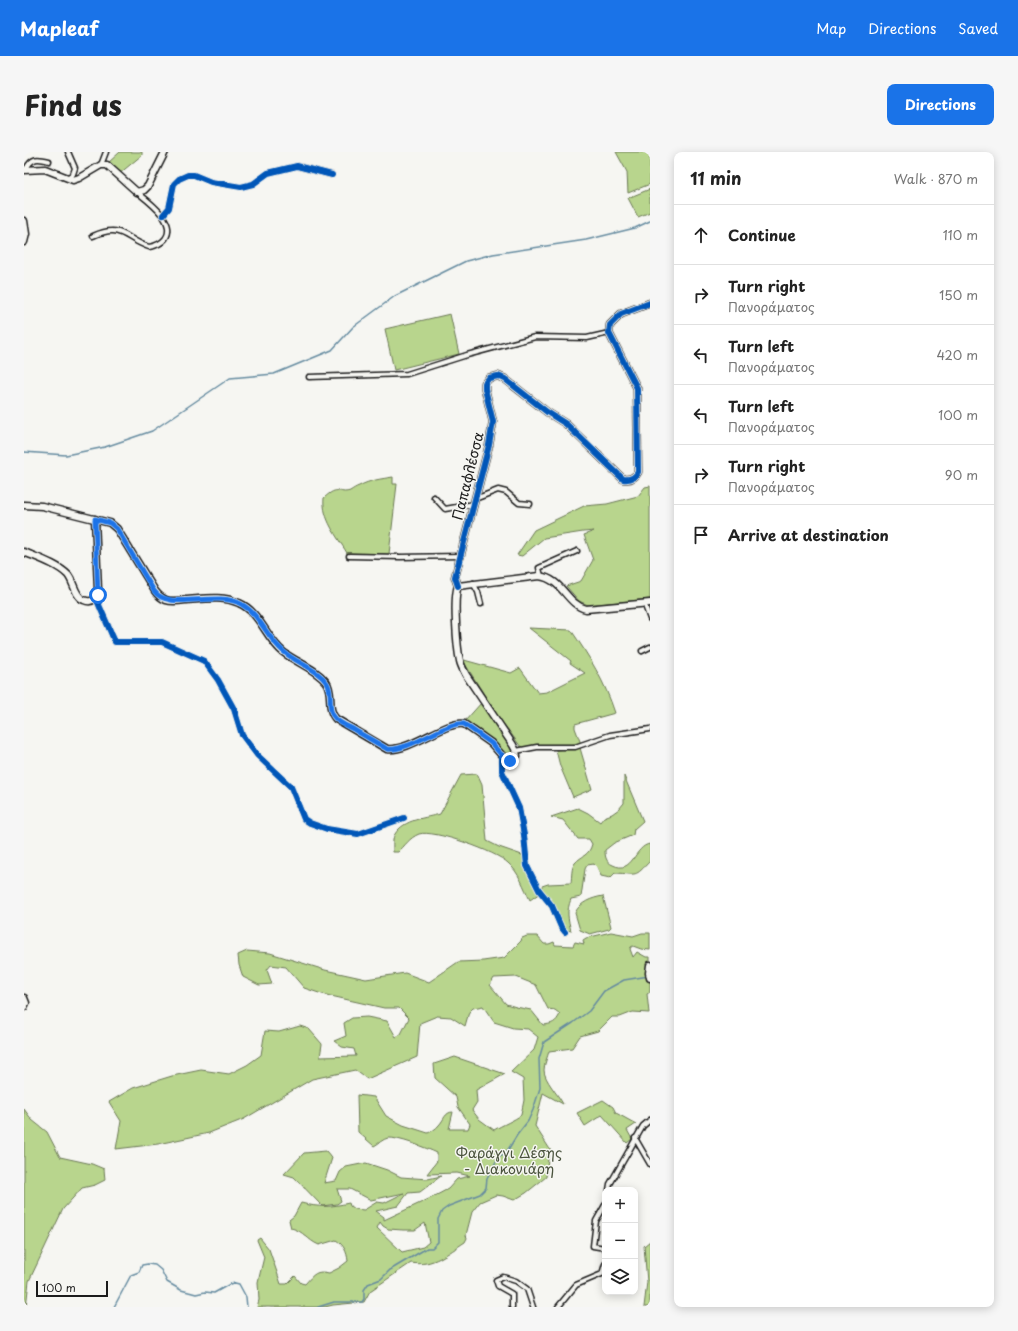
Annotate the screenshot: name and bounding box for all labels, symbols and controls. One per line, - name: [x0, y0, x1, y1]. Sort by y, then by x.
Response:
- text: Mapleaf: [20, 14, 98, 42]
- text: Map: [816, 18, 846, 39]
- text: Directions: [868, 18, 936, 39]
- text: Saved: [958, 18, 998, 39]
- text: Find us: [24, 83, 122, 126]
- button: Directions: [887, 84, 994, 125]
- text: 11 min: [690, 165, 742, 191]
- text: Walk · 870 m: [894, 169, 978, 188]
- text: Continue: [728, 223, 796, 246]
- icon: ahead: [690, 224, 712, 246]
- text: 110 m: [943, 225, 978, 244]
- text: Turn right: [728, 274, 805, 297]
- icon: right: [690, 284, 712, 306]
- text: 150 m: [939, 285, 978, 304]
- text: Πανοράματος: [728, 297, 815, 316]
- text: Turn left: [728, 334, 794, 357]
- icon: left: [690, 344, 712, 366]
- text: 420 m: [936, 345, 978, 364]
- text: Πανοράματος: [728, 357, 815, 376]
- text: Turn left: [728, 394, 794, 417]
- icon: left: [690, 404, 712, 426]
- text: 100 m: [938, 405, 978, 424]
- text: Πανοράματος: [728, 417, 815, 436]
- street label: Παπαφλέσσα: [446, 430, 489, 522]
- text: Turn right: [728, 454, 805, 477]
- icon: right: [690, 464, 712, 486]
- text: 90 m: [945, 465, 978, 484]
- text: Πανοράματος: [728, 477, 815, 496]
- text: Arrive at destination: [728, 523, 889, 546]
- icon: arrive: [690, 524, 712, 546]
- route start: [89, 586, 107, 604]
- route end: [501, 752, 519, 770]
- park label: Φαράγγι Δέσης - Διακονιάρη: [456, 1142, 562, 1179]
- map controls: [602, 1187, 638, 1295]
- button: +: [602, 1187, 638, 1223]
- button: −: [602, 1223, 638, 1259]
- button: layers: [602, 1259, 638, 1295]
- scale bar: [36, 1279, 108, 1298]
- text: 100 m: [42, 1279, 76, 1296]

